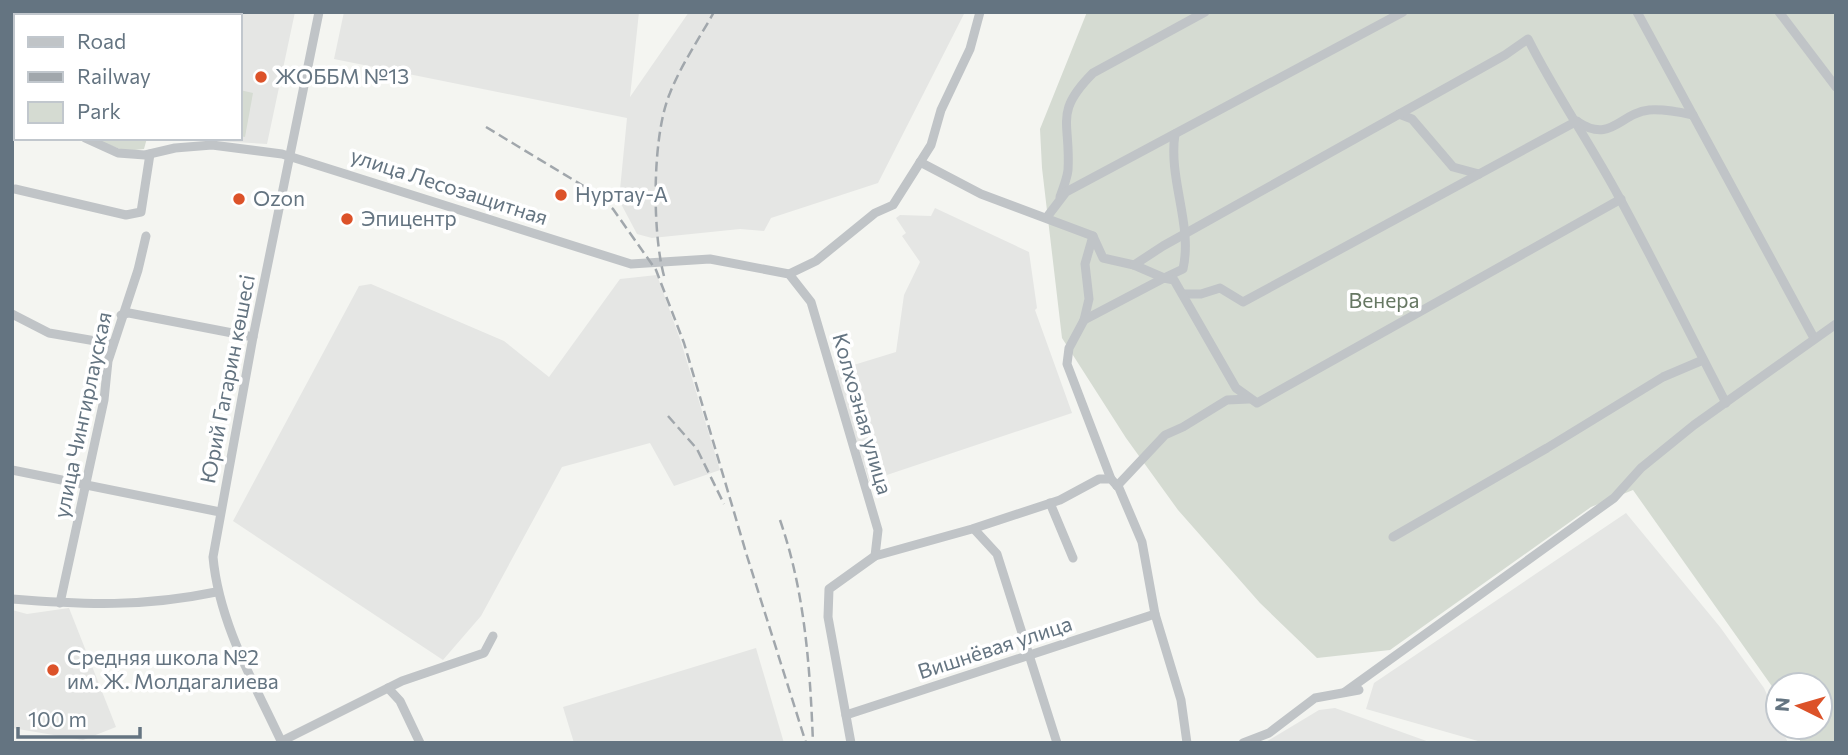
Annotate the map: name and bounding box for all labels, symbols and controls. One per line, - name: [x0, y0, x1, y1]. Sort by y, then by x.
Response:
- legend: [14, 14, 242, 140]
- text: Road: [77, 28, 126, 53]
- text: Railway: [77, 63, 151, 88]
- place label: ЖОББМ №13: [275, 63, 409, 88]
- marker: ЖОББМ №13: [253, 69, 269, 85]
- text: Park: [77, 98, 121, 123]
- street label: улица Лесозащитная: [348, 142, 551, 229]
- place label: Нуртау-А: [575, 181, 668, 206]
- place label: Ozon: [253, 185, 305, 210]
- marker: Нуртау-А: [553, 187, 569, 203]
- marker: Ozon: [231, 191, 247, 207]
- place label: Эпицентр: [361, 205, 457, 230]
- marker: Эпицентр: [339, 211, 355, 227]
- street label: Юрий Гагарин көшесі: [194, 272, 259, 485]
- park label: Венера: [1349, 287, 1419, 312]
- street label: улица Чингирлауская: [47, 309, 116, 520]
- street label: Колхозная улица: [828, 330, 898, 497]
- street label: Вишнёвая улица: [914, 610, 1075, 683]
- place label: Средняя школа №2 им. Ж. Молдагалиева: [67, 644, 279, 693]
- marker: Средняя школа №2 им. Ж. Молдагалиева: [45, 662, 61, 678]
- north arrow: [1764, 671, 1834, 741]
- scale bar: [18, 696, 140, 740]
- text: N: [1769, 696, 1794, 713]
- text: 100 m: [28, 706, 87, 731]

